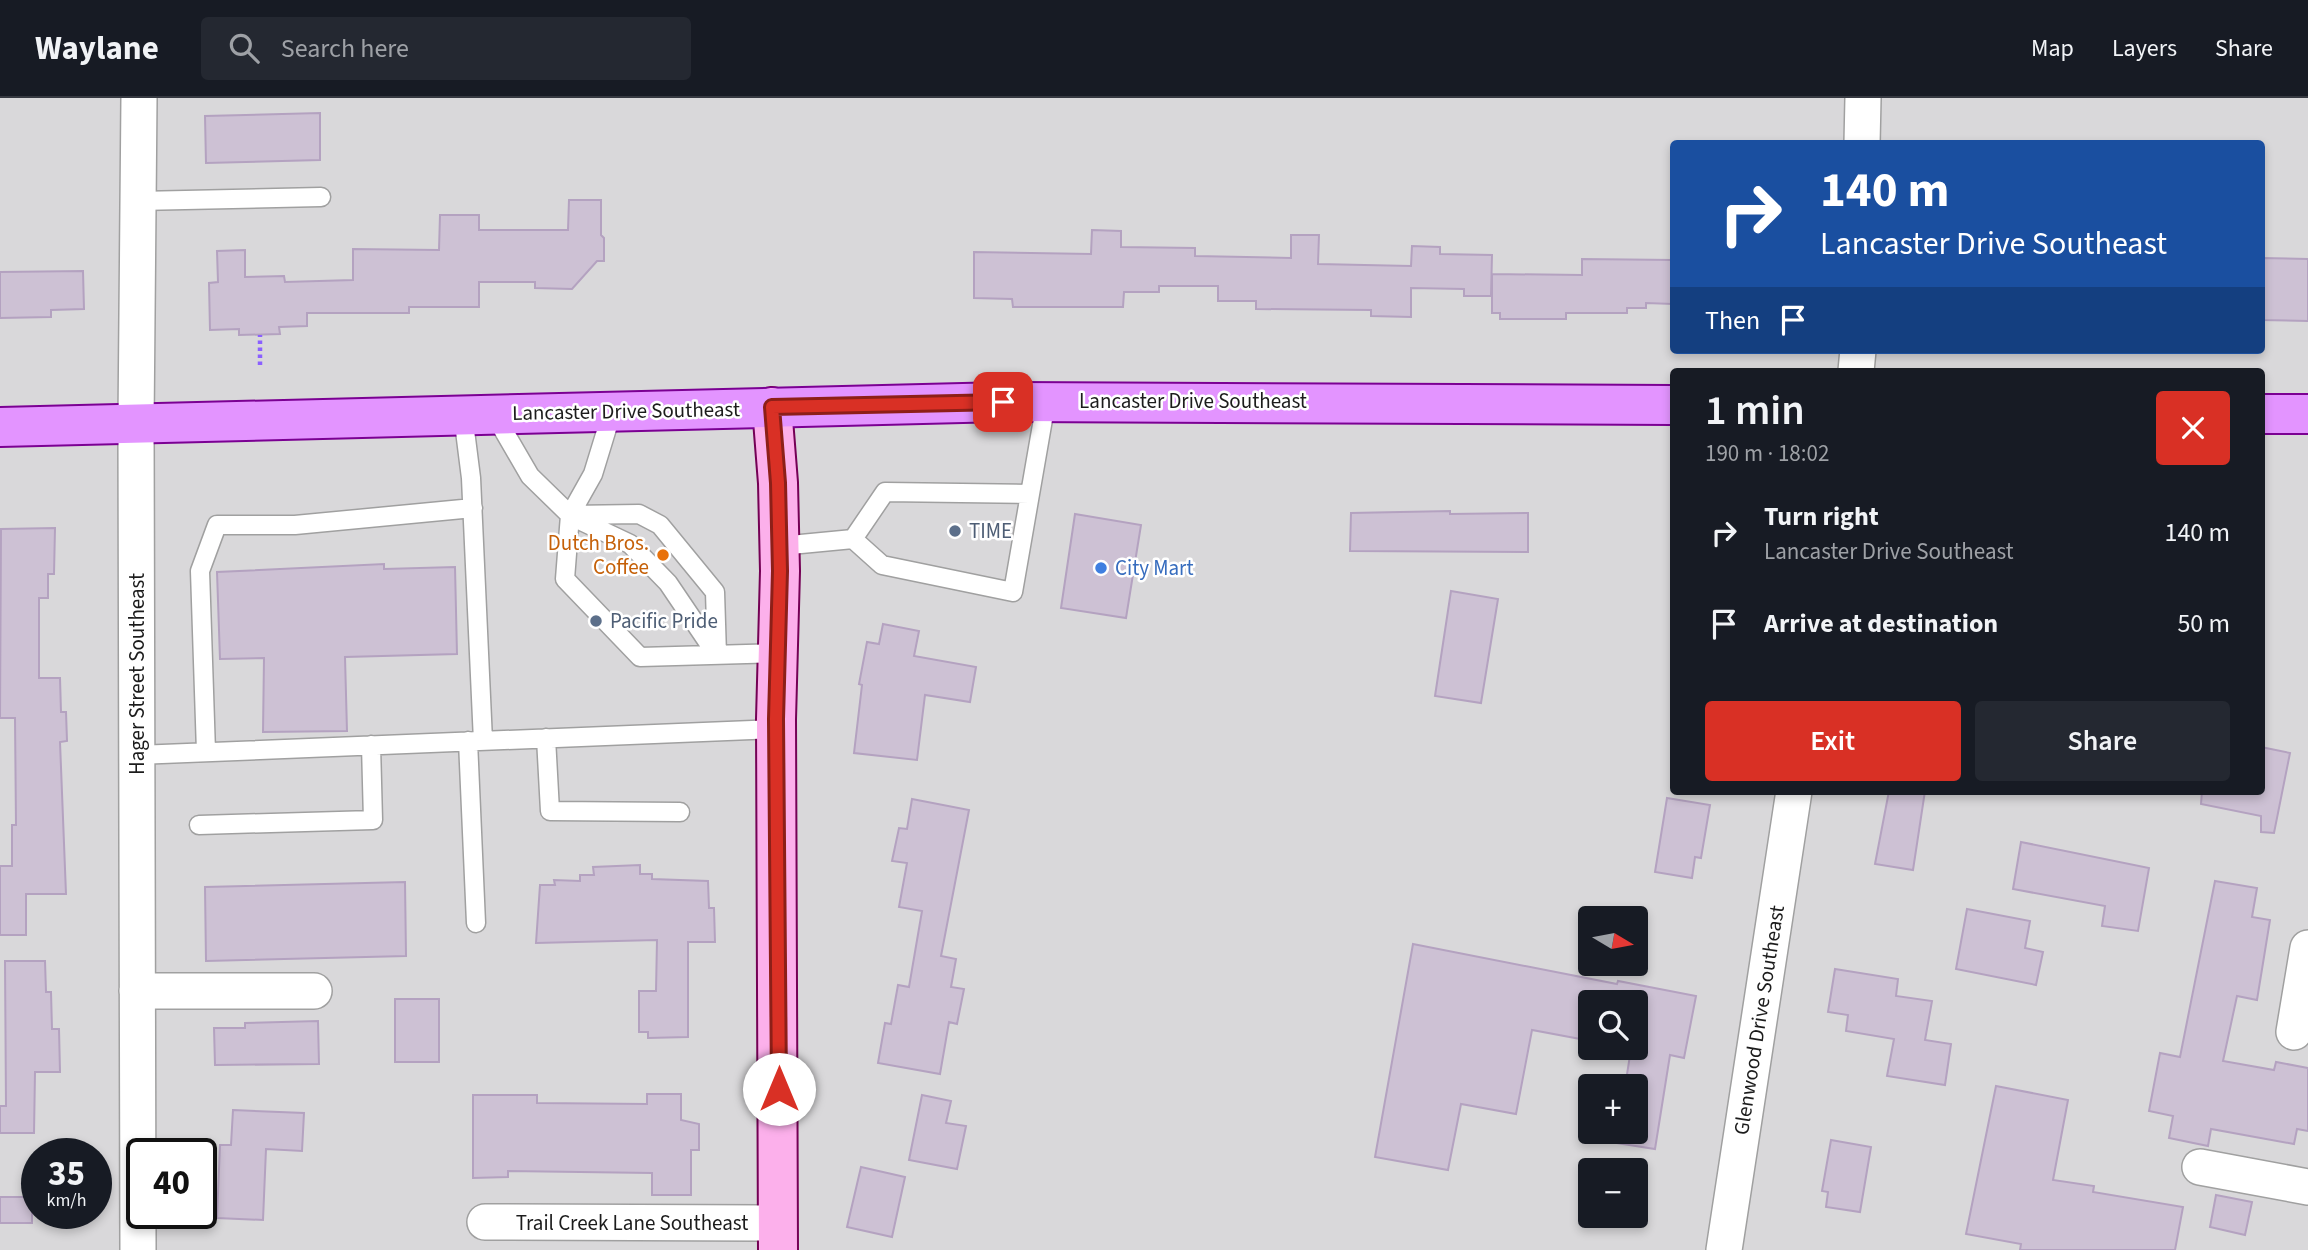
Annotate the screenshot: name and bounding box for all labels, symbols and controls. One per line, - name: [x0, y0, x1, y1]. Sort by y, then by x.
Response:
- search box: [201, 17, 691, 80]
- text: Waylane: [35, 25, 159, 72]
- icon: search: [225, 29, 263, 67]
- text: Search here: [281, 30, 409, 67]
- text: Map: [2031, 31, 2074, 66]
- text: Layers: [2112, 31, 2177, 66]
- text: Share: [2215, 31, 2273, 66]
- text: 140 m: [1820, 156, 1949, 226]
- icon: right: [1705, 168, 1796, 259]
- text: Lancaster Drive Southeast: [1820, 221, 2167, 267]
- icon: arrive: [1774, 301, 1812, 339]
- text: Then: [1705, 302, 1760, 339]
- pin: [973, 372, 1033, 432]
- text: 1 min: [1705, 381, 1805, 441]
- icon: arrive: [984, 383, 1022, 421]
- street label: Lancaster Drive Southeast: [1079, 386, 1307, 416]
- button: close: [2156, 391, 2230, 465]
- street label: Lancaster Drive Southeast: [512, 394, 740, 428]
- text: 190 m · 18:02: [1705, 437, 1829, 470]
- text: Turn right: [1764, 498, 1879, 535]
- icon: right: [1705, 514, 1743, 552]
- text: 140 m: [2164, 514, 2230, 551]
- place label: TIME: [969, 516, 1012, 546]
- marker: TIME: [947, 523, 963, 539]
- place label: Dutch Bros. Coffee: [548, 528, 649, 582]
- text: Lancaster Drive Southeast: [1764, 535, 2013, 568]
- marker: Dutch Bros. Coffee: [655, 547, 671, 563]
- place label: City Mart: [1115, 553, 1194, 583]
- marker: City Mart: [1093, 560, 1109, 576]
- street label: Hager Street Southeast: [122, 573, 152, 775]
- icon: arrive: [1705, 605, 1743, 643]
- text: Arrive at destination: [1764, 605, 1998, 642]
- text: 50 m: [2177, 605, 2230, 642]
- place label: Pacific Pride: [610, 606, 718, 636]
- marker: Pacific Pride: [588, 613, 604, 629]
- button: Exit: [1705, 701, 1961, 781]
- button: Share: [1975, 701, 2230, 781]
- street label: Glenwood Drive Southeast: [1726, 903, 1792, 1137]
- north arrow: [1578, 906, 1648, 976]
- map controls: [1578, 906, 1648, 1228]
- button: search: [1578, 990, 1648, 1060]
- position arrow: [742, 1052, 816, 1126]
- button: +: [1578, 1074, 1648, 1144]
- speed limit sign: 40: [126, 1138, 217, 1229]
- text: 35: [48, 1149, 85, 1199]
- button: −: [1578, 1158, 1648, 1228]
- text: km/h: [47, 1188, 86, 1213]
- street label: Trail Creek Lane Southeast: [516, 1208, 748, 1238]

